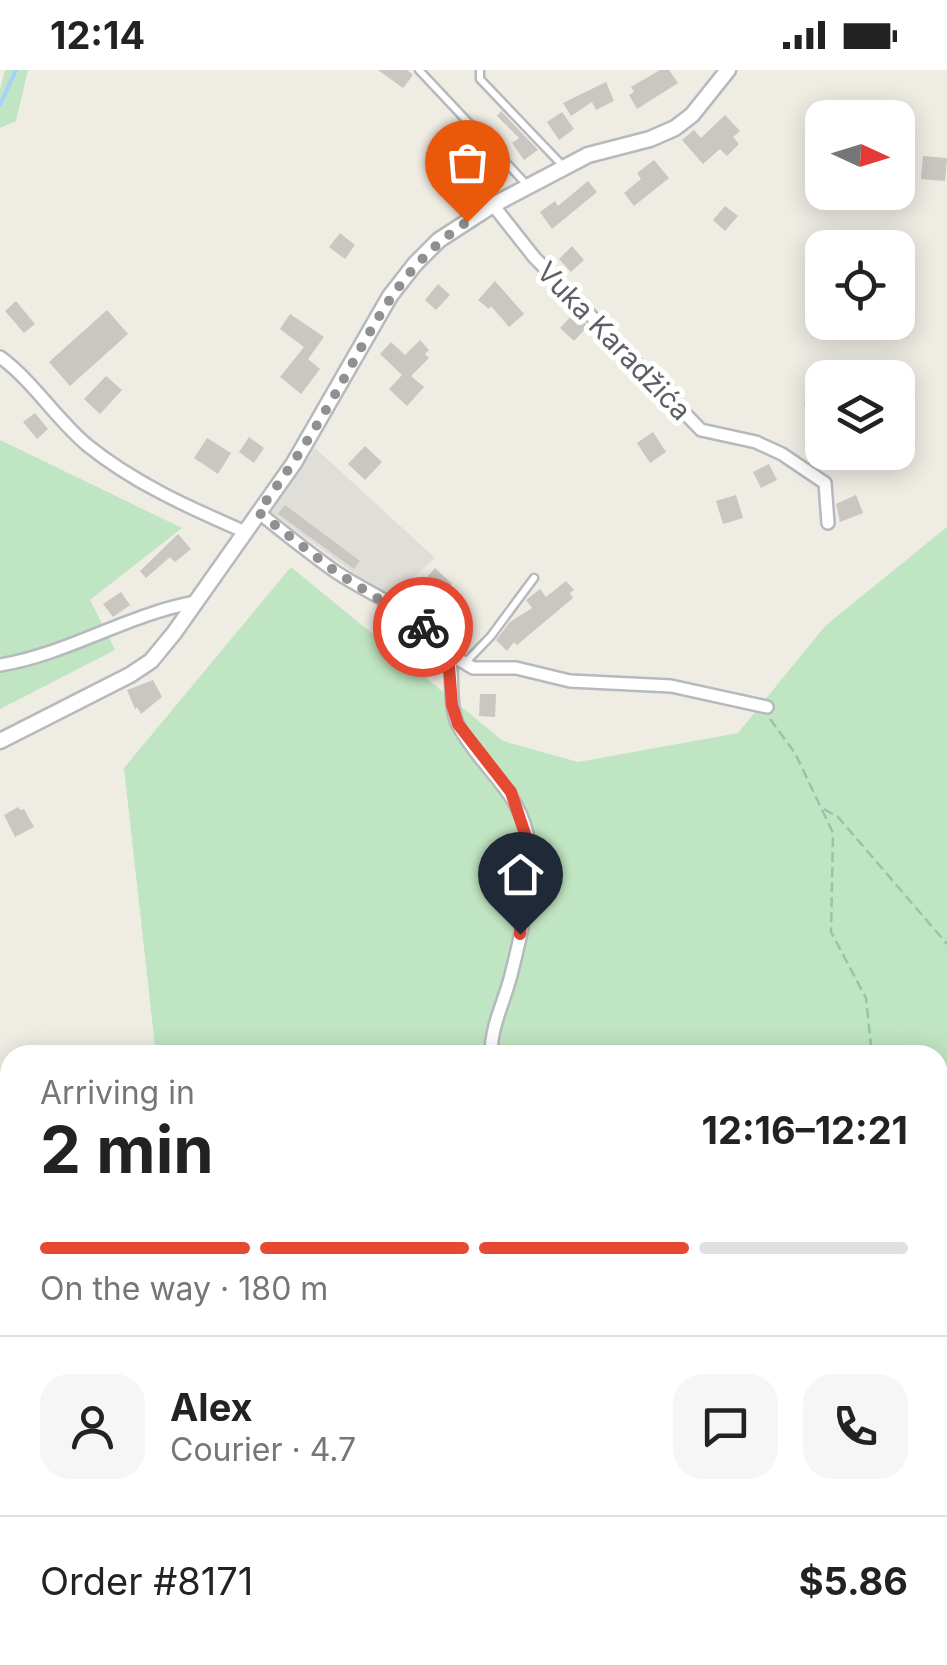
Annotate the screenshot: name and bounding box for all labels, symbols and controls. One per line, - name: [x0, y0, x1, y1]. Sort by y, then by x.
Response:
- text: 12:14: [50, 12, 145, 58]
- north arrow: [805, 100, 915, 210]
- map controls: [805, 100, 915, 470]
- pin: [425, 120, 510, 223]
- icon: bag: [440, 135, 495, 190]
- button: locate: [805, 230, 915, 340]
- street label: Vuka Karadžića: [530, 255, 698, 427]
- button: layers: [805, 360, 915, 470]
- courier: [373, 577, 473, 677]
- icon: bike: [396, 600, 451, 655]
- pin: [478, 832, 563, 935]
- icon: home: [493, 847, 548, 902]
- text: Arriving in: [40, 1073, 195, 1112]
- text: 12:16–12:21: [702, 1107, 908, 1153]
- text: 2 min: [40, 1110, 214, 1189]
- text: On the way · 180 m: [40, 1269, 328, 1308]
- button: person: [40, 1374, 145, 1479]
- button: chat: [673, 1374, 778, 1479]
- button: phone: [803, 1374, 908, 1479]
- text: Alex: [170, 1384, 253, 1430]
- text: Courier · 4.7: [170, 1430, 356, 1469]
- text: Order #8171: [40, 1558, 253, 1604]
- text: $5.86: [799, 1558, 908, 1604]

